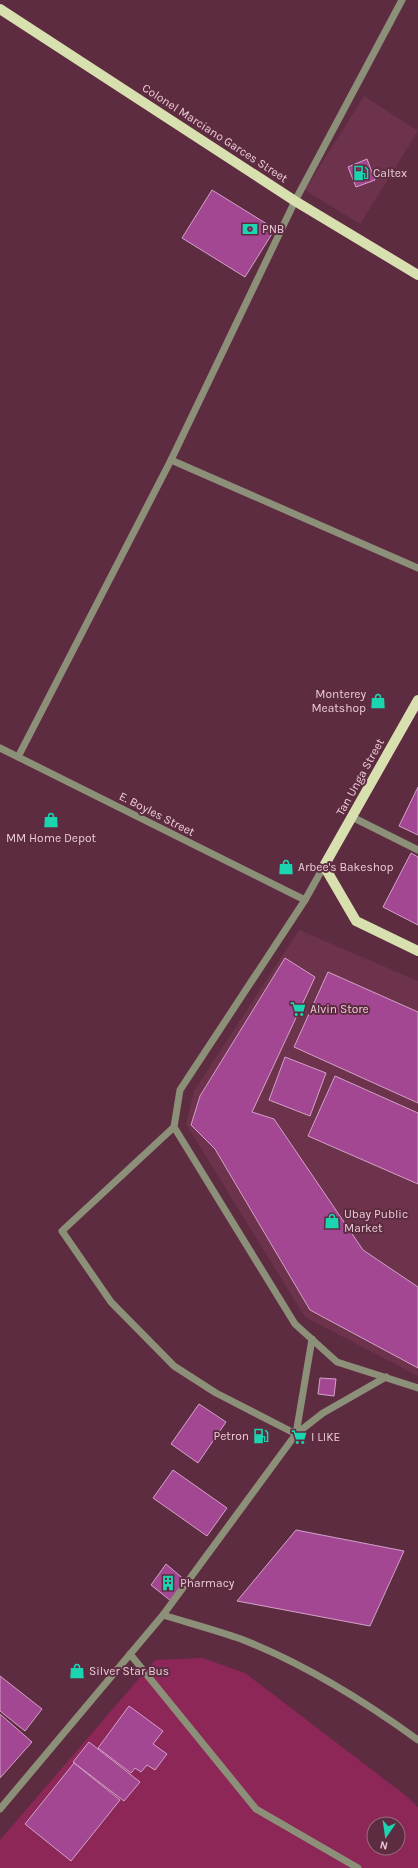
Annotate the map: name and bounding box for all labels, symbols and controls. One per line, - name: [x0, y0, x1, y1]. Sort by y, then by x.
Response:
- street label: Colonel Marciano Garces Street: [140, 81, 291, 186]
- fuel station icon: Caltex: [352, 164, 370, 182]
- place label: Caltex: [373, 166, 407, 180]
- bank icon: PNB: [241, 220, 259, 238]
- place label: PNB: [262, 222, 284, 236]
- place label: Monterey Meatshop: [311, 687, 366, 715]
- shop icon: Monterey Meatshop: [369, 692, 387, 710]
- street label: Tan Unga Street: [333, 736, 387, 818]
- street label: E. Boyles Street: [117, 789, 198, 839]
- shop icon: MM Home Depot: [42, 811, 60, 829]
- place label: MM Home Depot: [6, 831, 97, 845]
- shop icon: Arbee's Bakeshop: [277, 858, 295, 876]
- place label: Arbee's Bakeshop: [298, 860, 394, 874]
- supermarket icon: Alvin Store: [289, 1000, 307, 1018]
- place label: Alvin Store: [310, 1002, 369, 1016]
- place label: Ubay Public Market: [344, 1207, 408, 1235]
- shop icon: Ubay Public Market: [323, 1212, 341, 1230]
- fuel station icon: Petron: [252, 1427, 270, 1445]
- supermarket icon: I LIKE: [290, 1428, 308, 1446]
- place label: Petron: [214, 1429, 249, 1443]
- place label: I LIKE: [311, 1430, 340, 1444]
- building icon: Pharmacy: [159, 1574, 177, 1592]
- place label: Pharmacy: [180, 1576, 235, 1590]
- shop icon: Silver Star Bus: [68, 1662, 86, 1680]
- place label: Silver Star Bus: [89, 1664, 169, 1678]
- north arrow: [366, 1816, 406, 1856]
- text: N: [379, 1838, 389, 1852]

